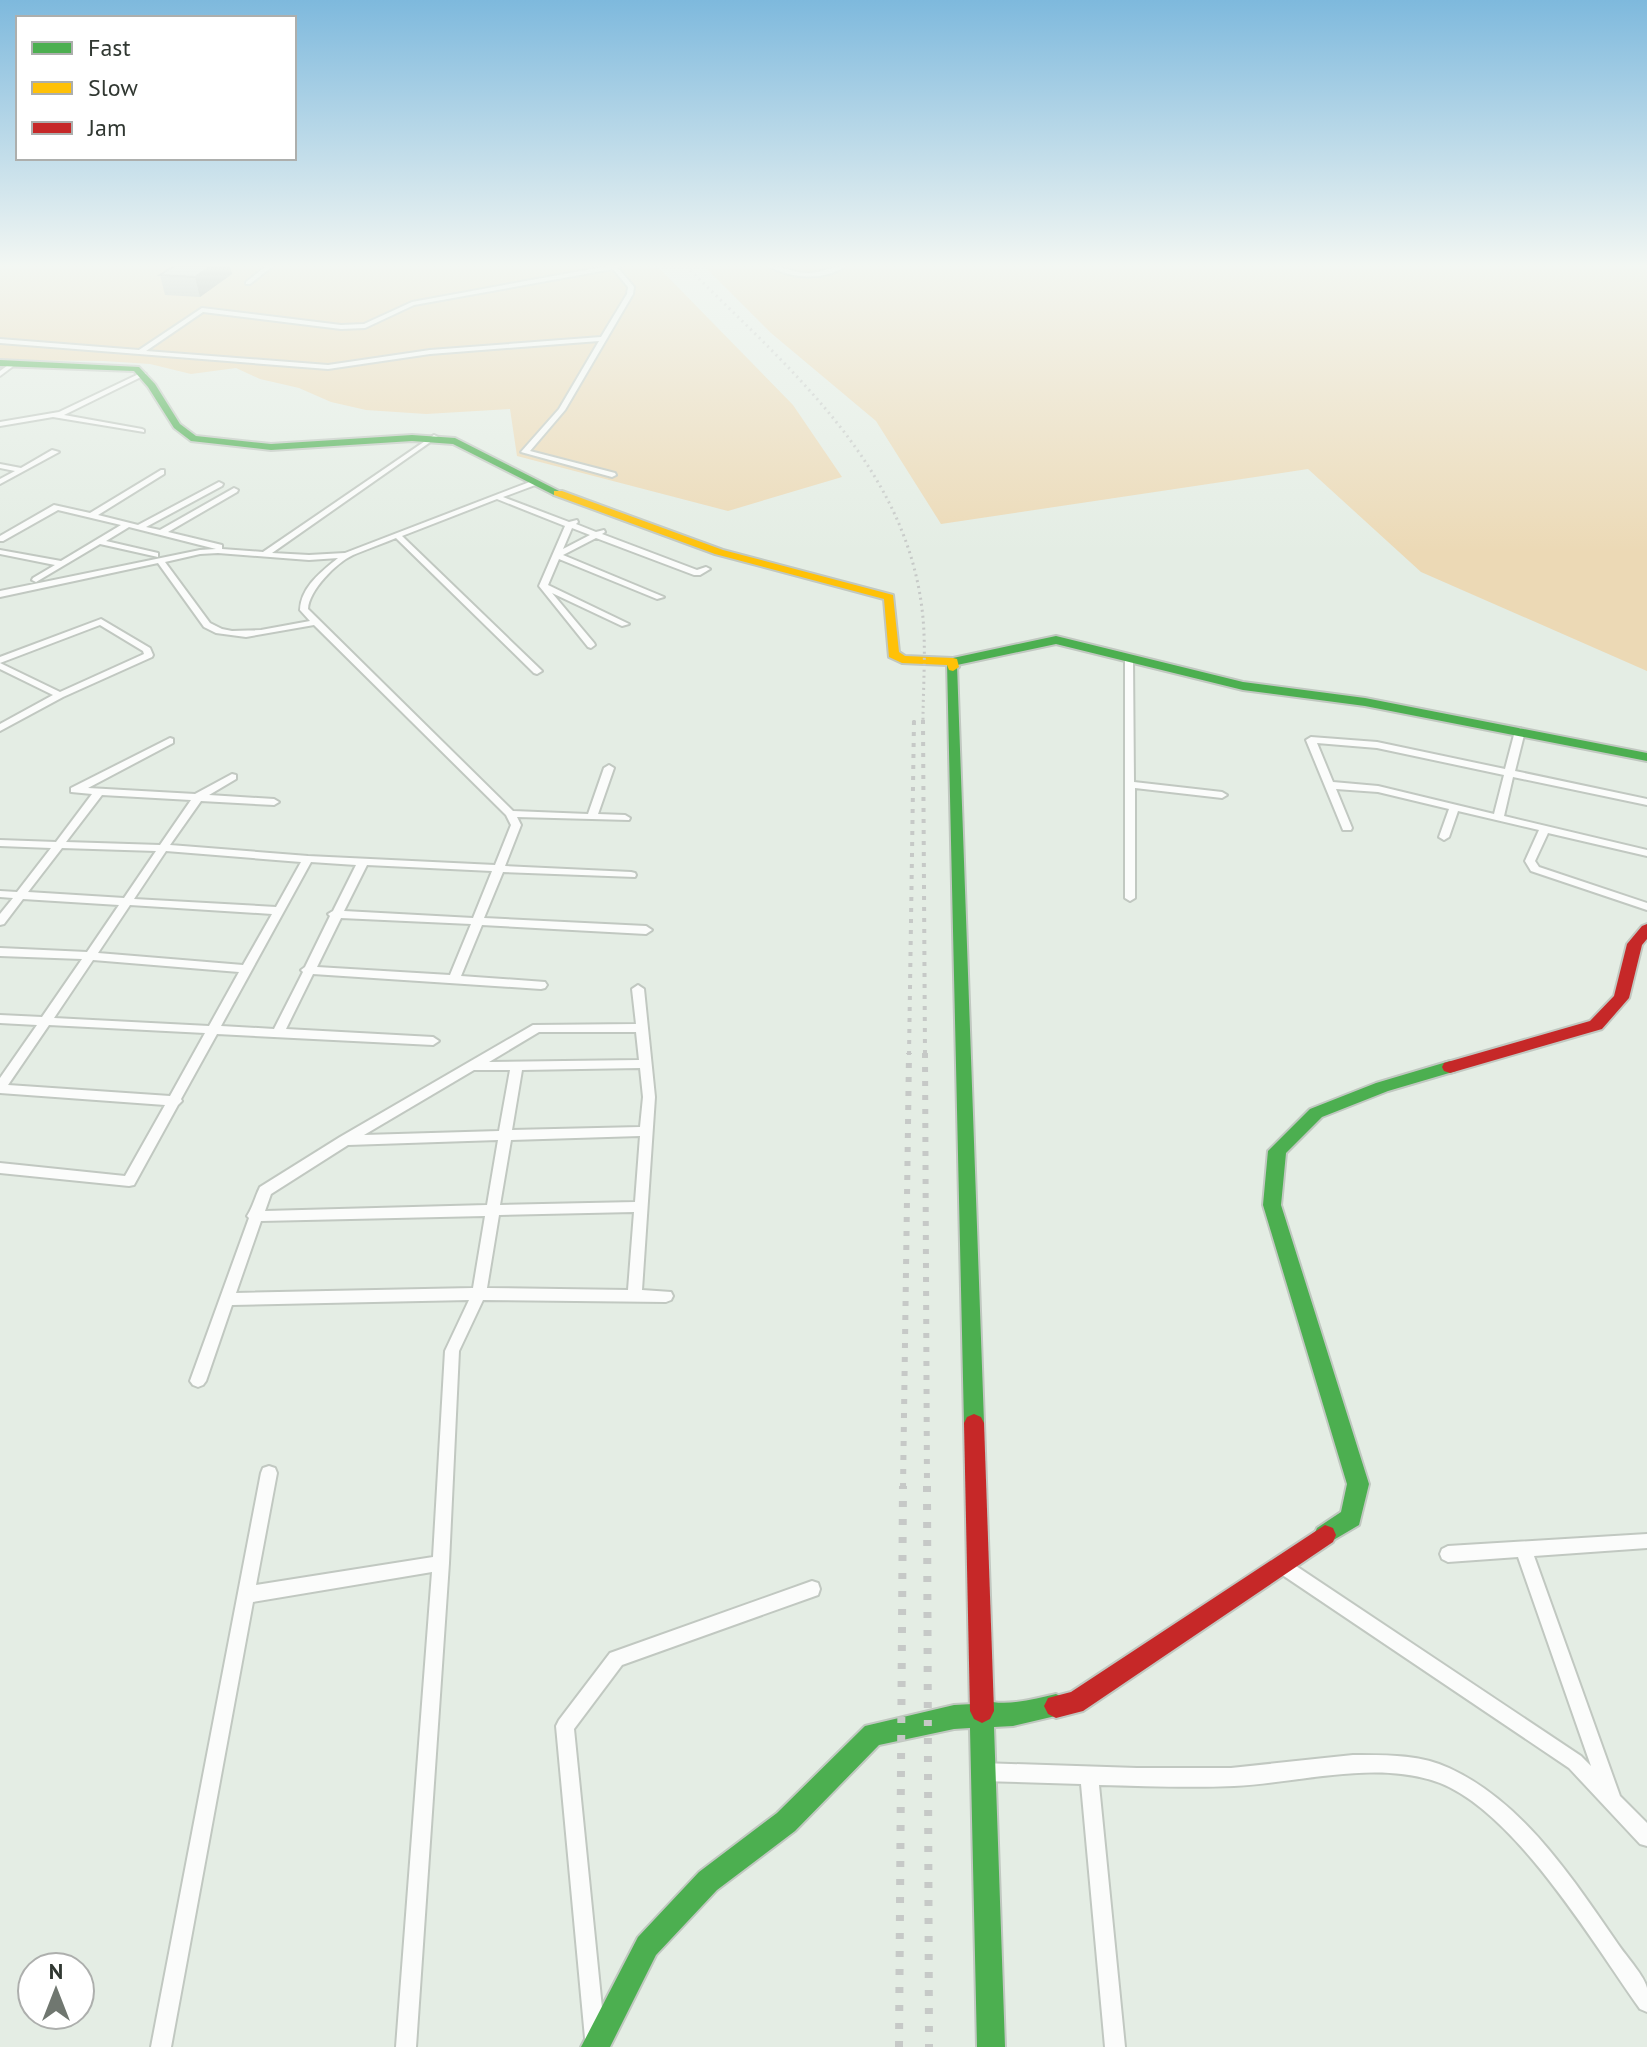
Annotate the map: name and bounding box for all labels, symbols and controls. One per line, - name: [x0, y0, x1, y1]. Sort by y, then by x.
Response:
- legend: [16, 16, 296, 160]
- text: Fast: [88, 32, 131, 63]
- text: Slow: [88, 72, 138, 103]
- text: Jam: [87, 112, 126, 143]
- north arrow: [16, 1951, 96, 2031]
- text: N: [49, 1957, 63, 1985]

